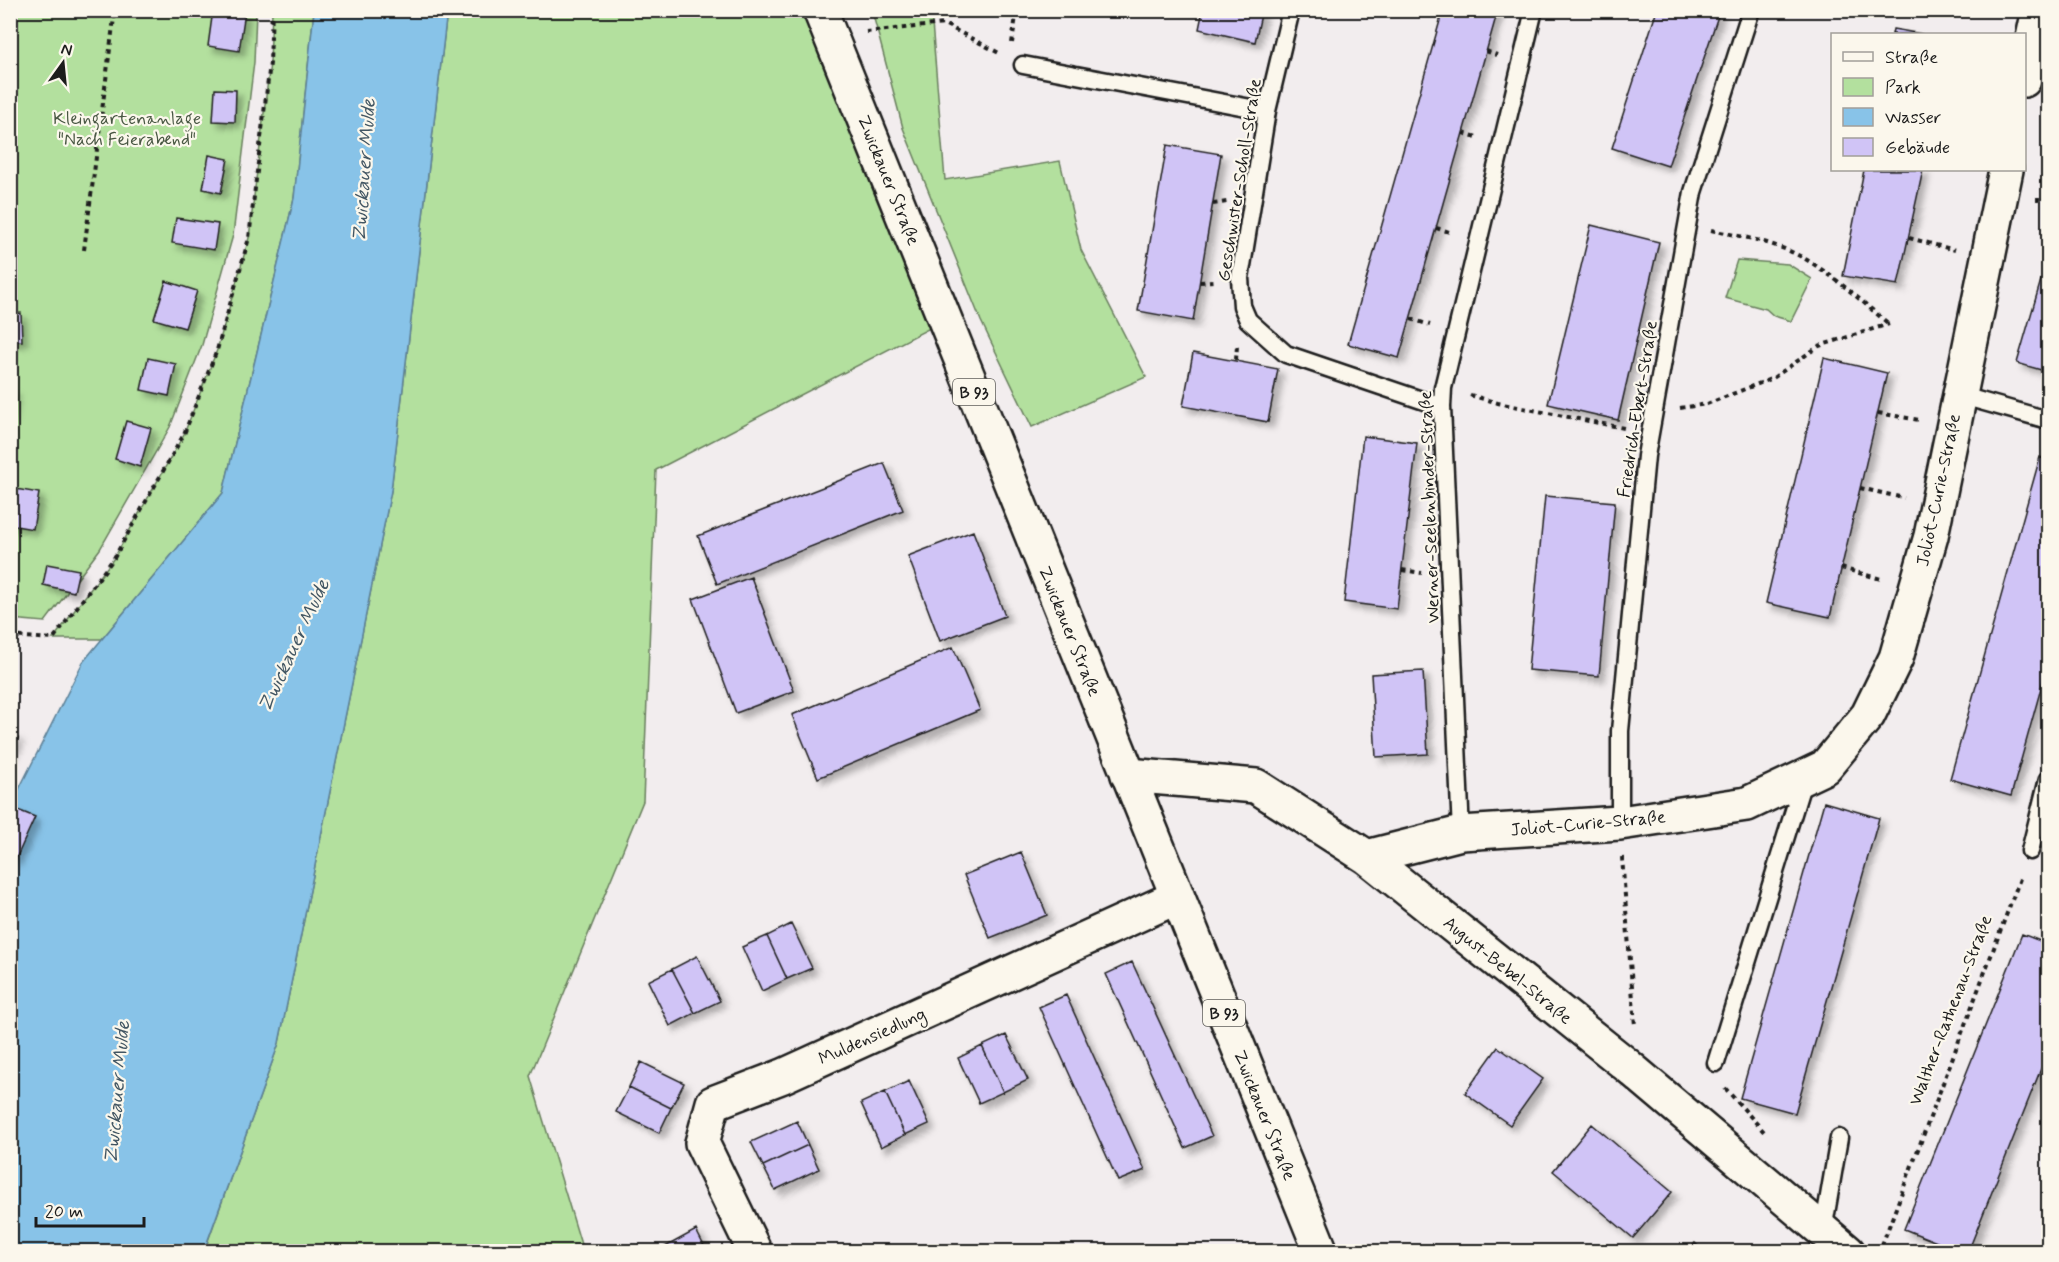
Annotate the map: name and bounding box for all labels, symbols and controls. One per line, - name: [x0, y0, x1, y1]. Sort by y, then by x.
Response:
- north arrow: [33, 33, 93, 93]
- legend: [1831, 33, 2026, 171]
- text: N: [59, 38, 74, 61]
- text: Straße: [1885, 46, 1938, 70]
- text: Park: [1885, 76, 1921, 100]
- street label: Geschwister-Scholl-Straße: [1212, 77, 1268, 283]
- water label: Zwickauer Mulde: [346, 97, 383, 242]
- text: Wasser: [1885, 106, 1942, 130]
- park label: Kleingartenanlage "Nach Feierabend": [53, 107, 201, 152]
- street label: Zwickauer Straße: [851, 112, 925, 249]
- text: Gebäude: [1885, 136, 1950, 160]
- street label: Friedrich-Ebert-Straße: [1612, 319, 1664, 499]
- road number: B 93: [953, 379, 995, 405]
- street label: Werner-Seelenbinder-Straße: [1414, 390, 1446, 624]
- street label: Joliot-Curie-Straße: [1911, 411, 1967, 569]
- street label: Zwickauer Straße: [1032, 563, 1106, 700]
- water label: Zwickauer Mulde: [252, 575, 337, 716]
- street label: Joliot-Curie-Straße: [1510, 805, 1667, 843]
- street label: August-Bebel-Straße: [1438, 911, 1577, 1030]
- street label: Walther-Rathenau-Straße: [1903, 911, 1998, 1109]
- road number: B 93: [1203, 1000, 1245, 1026]
- street label: Muldensiedlung: [815, 1003, 930, 1072]
- water label: Zwickauer Mulde: [98, 1019, 137, 1165]
- street label: Zwickauer Straße: [1227, 1047, 1301, 1184]
- scale bar: [36, 1190, 144, 1228]
- text: 20 m: [45, 1200, 83, 1224]

